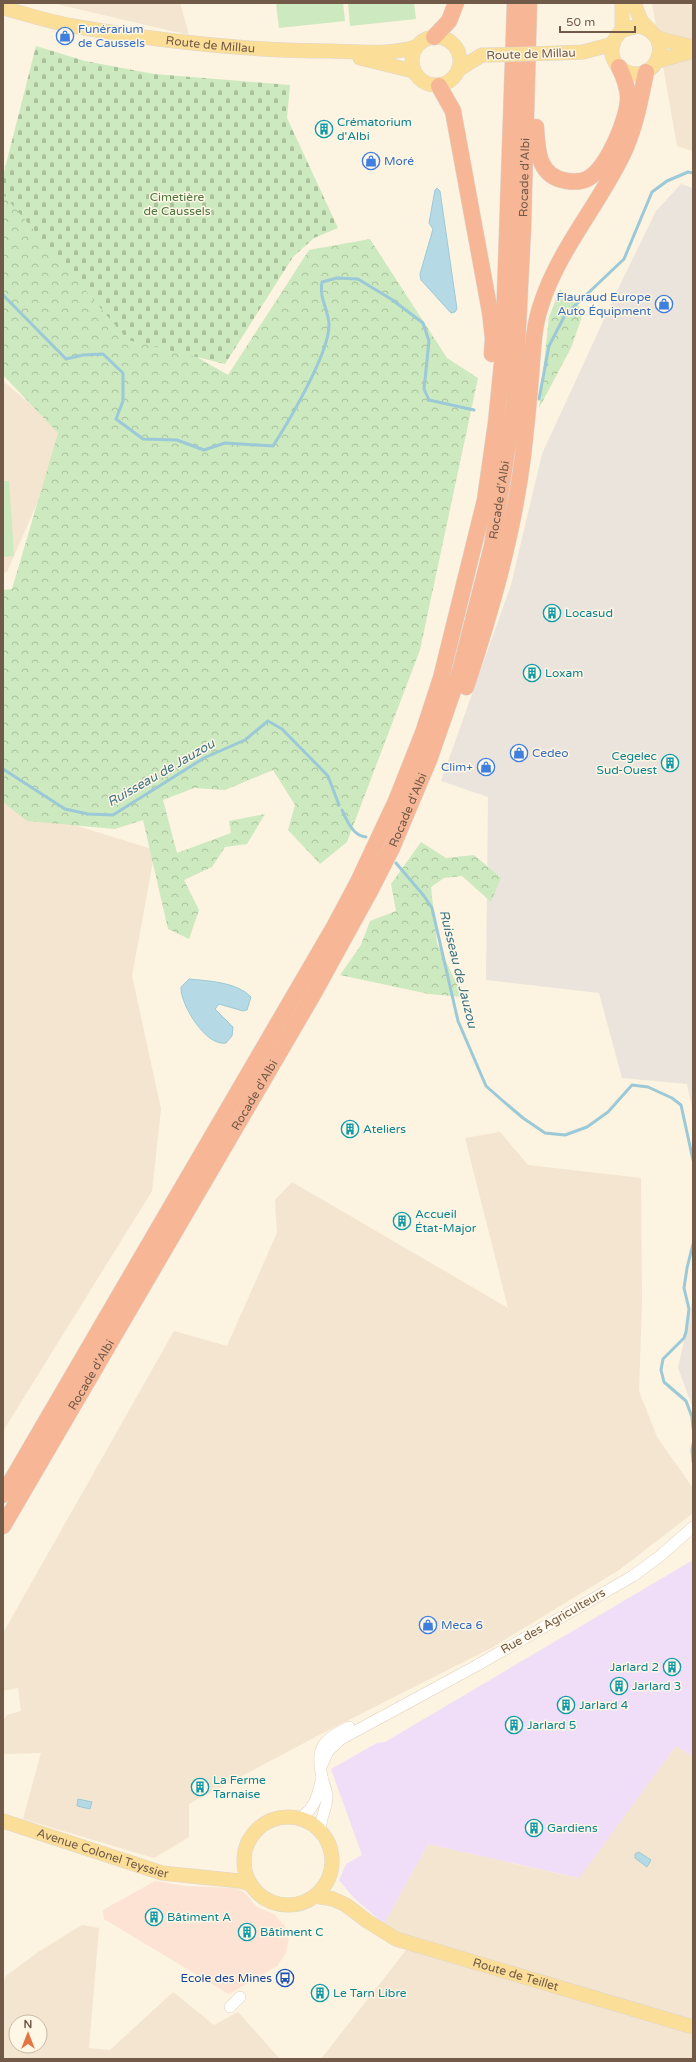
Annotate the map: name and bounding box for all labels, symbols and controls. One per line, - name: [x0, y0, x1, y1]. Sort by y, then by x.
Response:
- scale bar: [560, 8, 635, 34]
- text: 50 m: [566, 15, 595, 29]
- place label: Funérarium de Caussels: [78, 22, 145, 50]
- shop icon: Funérarium de Caussels: [55, 26, 75, 46]
- street label: Route de Millau: [165, 33, 255, 55]
- street label: Route de Millau: [486, 45, 576, 63]
- place label: Crématorium d'Albi: [337, 115, 412, 143]
- building icon: Crématorium d'Albi: [314, 119, 334, 139]
- street label: Rocade d'Albi: [516, 138, 532, 217]
- shop icon: Moré: [361, 151, 381, 171]
- place label: Moré: [384, 154, 414, 168]
- park label: Cimetière de Caussels: [144, 190, 211, 218]
- place label: Flauraud Europe Auto Équipment: [557, 290, 651, 318]
- shop icon: Flauraud Europe Auto Équipment: [654, 294, 674, 314]
- street label: Rocade d'Albi: [486, 460, 512, 540]
- building icon: Locasud: [542, 603, 562, 623]
- place label: Locasud: [565, 606, 613, 620]
- building icon: Loxam: [522, 663, 542, 683]
- place label: Loxam: [545, 666, 583, 680]
- water label: Ruisseau de Jauzou: [104, 735, 218, 810]
- shop icon: Cedeo: [509, 743, 529, 763]
- place label: Cedeo: [532, 746, 569, 760]
- place label: Cegelec Sud-Ouest: [597, 749, 657, 777]
- building icon: Cegelec Sud-Ouest: [660, 753, 680, 773]
- shop icon: Clim+: [476, 757, 496, 777]
- place label: Clim+: [441, 760, 473, 774]
- street label: Rocade d'Albi: [386, 771, 430, 849]
- water label: Ruisseau de Jauzou: [436, 908, 481, 1031]
- street label: Rocade d'Albi: [228, 1057, 280, 1133]
- building icon: Ateliers: [340, 1119, 360, 1139]
- place label: Ateliers: [363, 1122, 406, 1136]
- place label: Accueil État-Major: [415, 1207, 477, 1235]
- building icon: Accueil État-Major: [392, 1211, 412, 1231]
- street label: Rocade d'Albi: [65, 1337, 117, 1413]
- street label: Rue des Agriculteurs: [498, 1585, 608, 1657]
- shop icon: Meca 6: [418, 1615, 438, 1635]
- place label: Meca 6: [441, 1618, 483, 1632]
- building icon: Jarlard 2: [662, 1657, 682, 1677]
- place label: Jarlard 2: [610, 1660, 659, 1674]
- building icon: Jarlard 3: [609, 1676, 629, 1696]
- place label: Jarlard 3: [632, 1679, 681, 1693]
- building icon: Jarlard 4: [556, 1695, 576, 1715]
- place label: Jarlard 4: [579, 1698, 629, 1712]
- building icon: Jarlard 5: [504, 1715, 524, 1735]
- place label: Jarlard 5: [527, 1718, 576, 1732]
- place label: La Ferme Tarnaise: [213, 1773, 266, 1801]
- building icon: La Ferme Tarnaise: [190, 1777, 210, 1797]
- building icon: Gardiens: [524, 1818, 544, 1838]
- place label: Gardiens: [547, 1821, 598, 1835]
- street label: Avenue Colonel Teyssier: [35, 1826, 170, 1881]
- building icon: Bâtiment A: [144, 1907, 164, 1927]
- place label: Bâtiment A: [167, 1910, 231, 1924]
- building icon: Bâtiment C: [237, 1922, 257, 1942]
- place label: Bâtiment C: [260, 1925, 324, 1939]
- street label: Route de Teillet: [471, 1955, 561, 1994]
- bus stop icon: Ecole des Mines: [275, 1968, 295, 1988]
- place label: Ecole des Mines: [180, 1971, 272, 1985]
- building icon: Le Tarn Libre: [310, 1983, 330, 2003]
- place label: Le Tarn Libre: [333, 1986, 407, 2000]
- north arrow: [8, 2014, 48, 2054]
- text: N: [24, 2018, 32, 2031]

